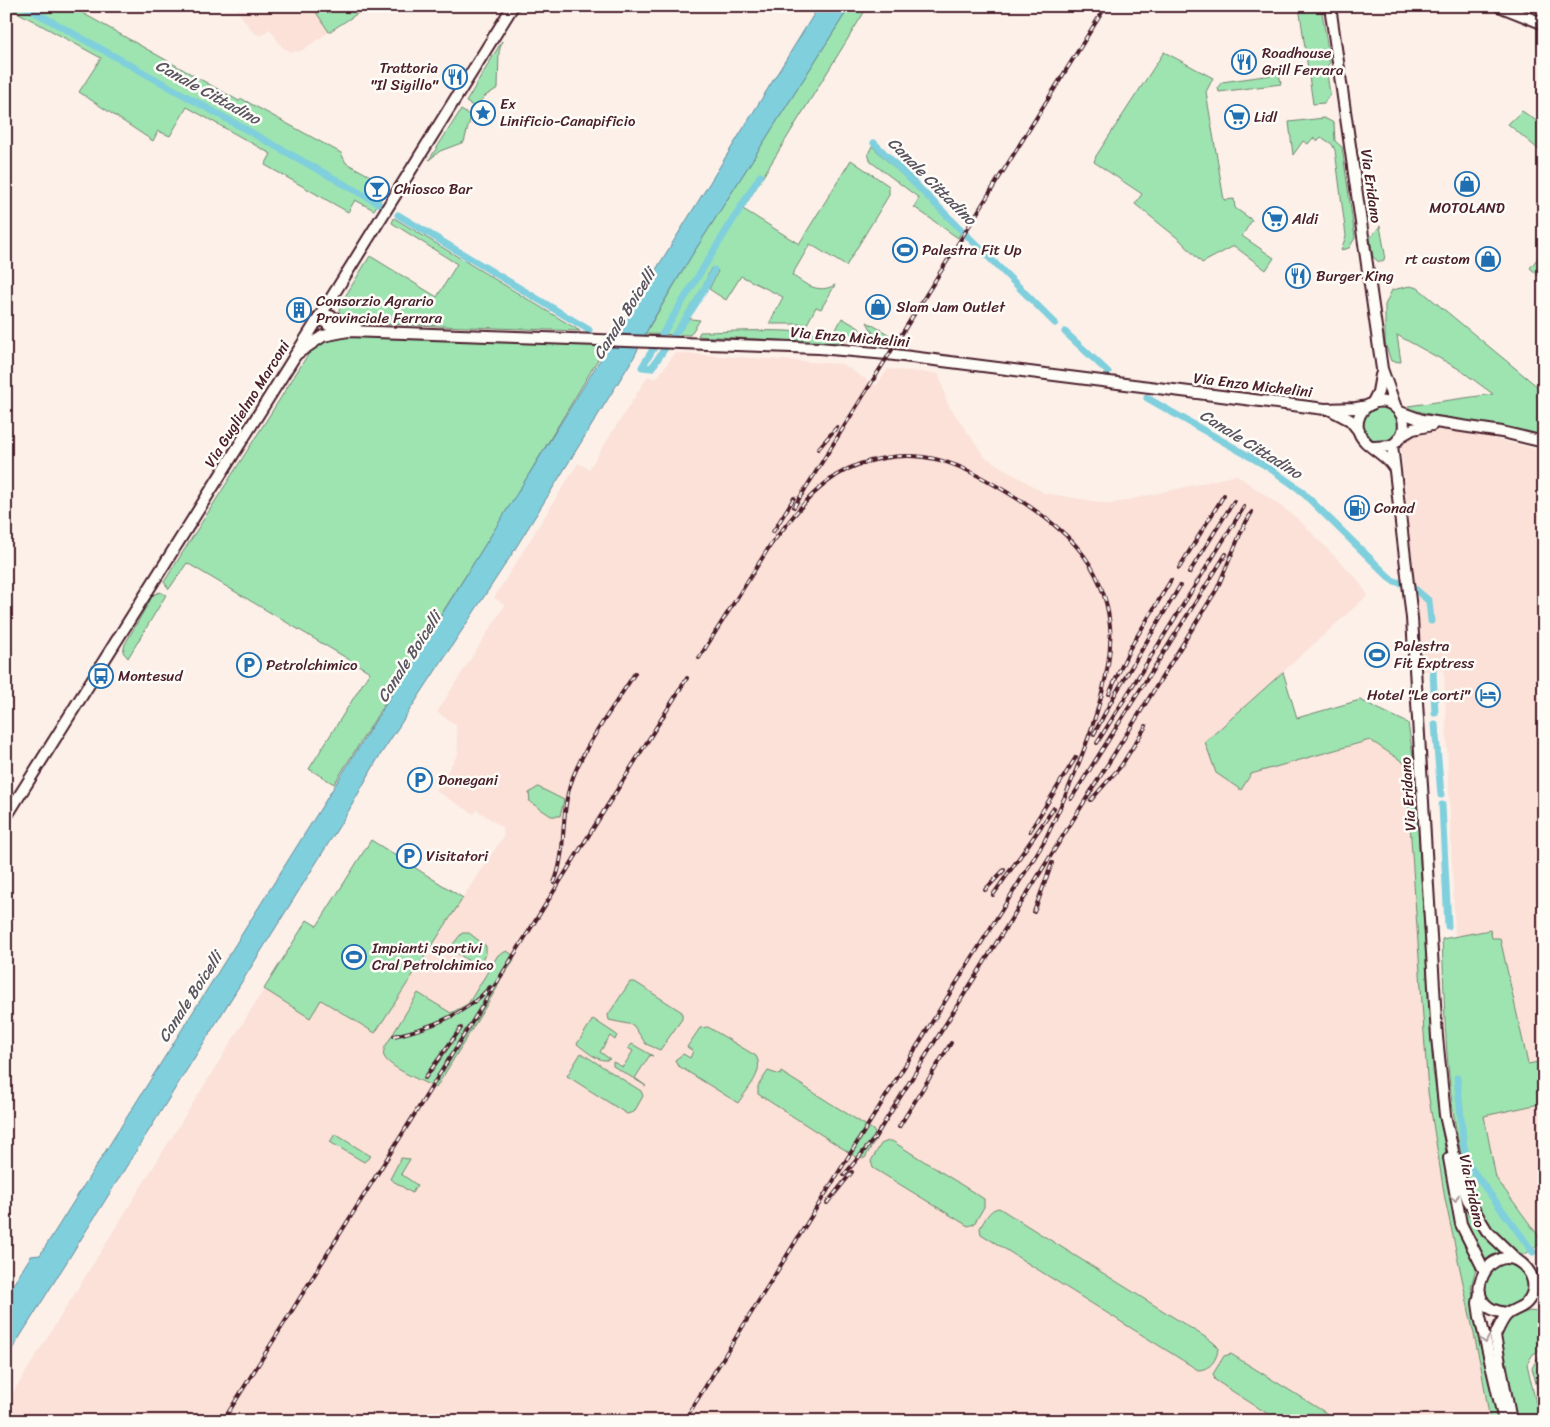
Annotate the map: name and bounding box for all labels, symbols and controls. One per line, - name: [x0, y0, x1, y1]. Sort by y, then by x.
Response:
- place label: Roadhouse Grill Ferrara: [1262, 40, 1344, 83]
- restaurant icon: Roadhouse Grill Ferrara: [1231, 49, 1257, 75]
- water label: Canale Cittadino: [150, 51, 268, 134]
- place label: Trattoria "Il Sigillo": [370, 55, 439, 98]
- restaurant icon: Trattoria "Il Sigillo": [442, 64, 468, 90]
- place label: Ex Linificio-Canapificio: [500, 91, 636, 134]
- place icon: Ex Linificio-Canapificio: [470, 100, 496, 126]
- supermarket icon: Lidl: [1224, 104, 1250, 130]
- place label: Lidl: [1254, 104, 1278, 130]
- water label: Canale Cittadino: [881, 130, 985, 234]
- street label: Via Eridano: [1353, 147, 1389, 225]
- shop icon: MOTOLAND: [1454, 171, 1480, 197]
- bar icon: Chiosco Bar: [364, 176, 390, 202]
- place label: Chiosco Bar: [394, 176, 473, 202]
- place label: MOTOLAND: [1429, 195, 1505, 221]
- supermarket icon: Aldi: [1262, 206, 1288, 232]
- place label: Aldi: [1291, 206, 1319, 232]
- sports icon: Palestra Fit Up: [892, 237, 918, 263]
- place label: Palestra Fit Up: [922, 237, 1022, 263]
- place label: rt custom: [1405, 246, 1470, 272]
- shop icon: rt custom: [1475, 246, 1501, 272]
- water label: Canale Boicelli: [584, 260, 665, 365]
- restaurant icon: Burger King: [1285, 263, 1311, 289]
- place label: Burger King: [1316, 263, 1394, 289]
- place label: Consorzio Agrario Provinciale Ferrara: [316, 288, 443, 331]
- shop icon: Slam Jam Outlet: [865, 294, 891, 320]
- place label: Slam Jam Outlet: [896, 294, 1006, 320]
- building icon: Consorzio Agrario Provinciale Ferrara: [286, 297, 312, 323]
- street label: Via Enzo Michelini: [789, 319, 911, 355]
- street label: Via Guglielmo Marconi: [197, 335, 297, 473]
- street label: Via Enzo Michelini: [1192, 365, 1315, 405]
- water label: Canale Cittadino: [1194, 401, 1310, 488]
- fuel station icon: Conad: [1344, 495, 1370, 521]
- place label: Conad: [1374, 495, 1416, 521]
- water label: Canale Boicelli: [369, 603, 451, 708]
- place label: Palestra Fit Exptress: [1394, 633, 1474, 676]
- sports icon: Palestra Fit Exptress: [1364, 642, 1390, 668]
- parking icon: Petrolchimico: [236, 652, 262, 678]
- place label: Petrolchimico: [266, 652, 358, 678]
- bus stop icon: Montesud: [88, 663, 114, 689]
- place label: Montesud: [118, 663, 183, 689]
- place label: Hotel "Le corti": [1367, 682, 1471, 708]
- hotel icon: Hotel "Le corti": [1475, 682, 1501, 708]
- street label: Via Eridano: [1392, 756, 1424, 832]
- parking icon: Donegani: [407, 767, 433, 793]
- place label: Donegani: [438, 767, 499, 793]
- parking icon: Visitatori: [396, 843, 422, 869]
- place label: Visitatori: [426, 843, 489, 869]
- place label: Impianti sportivi Cral Petrolchimico: [371, 935, 494, 978]
- water label: Canale Boicelli: [150, 943, 232, 1048]
- sports icon: Impianti sportivi Cral Petrolchimico: [341, 944, 367, 970]
- street label: Via Eridano: [1452, 1152, 1493, 1230]
- one-way arrow: [1450, 1193, 1460, 1202]
- one-way arrow: [1479, 1336, 1490, 1345]

